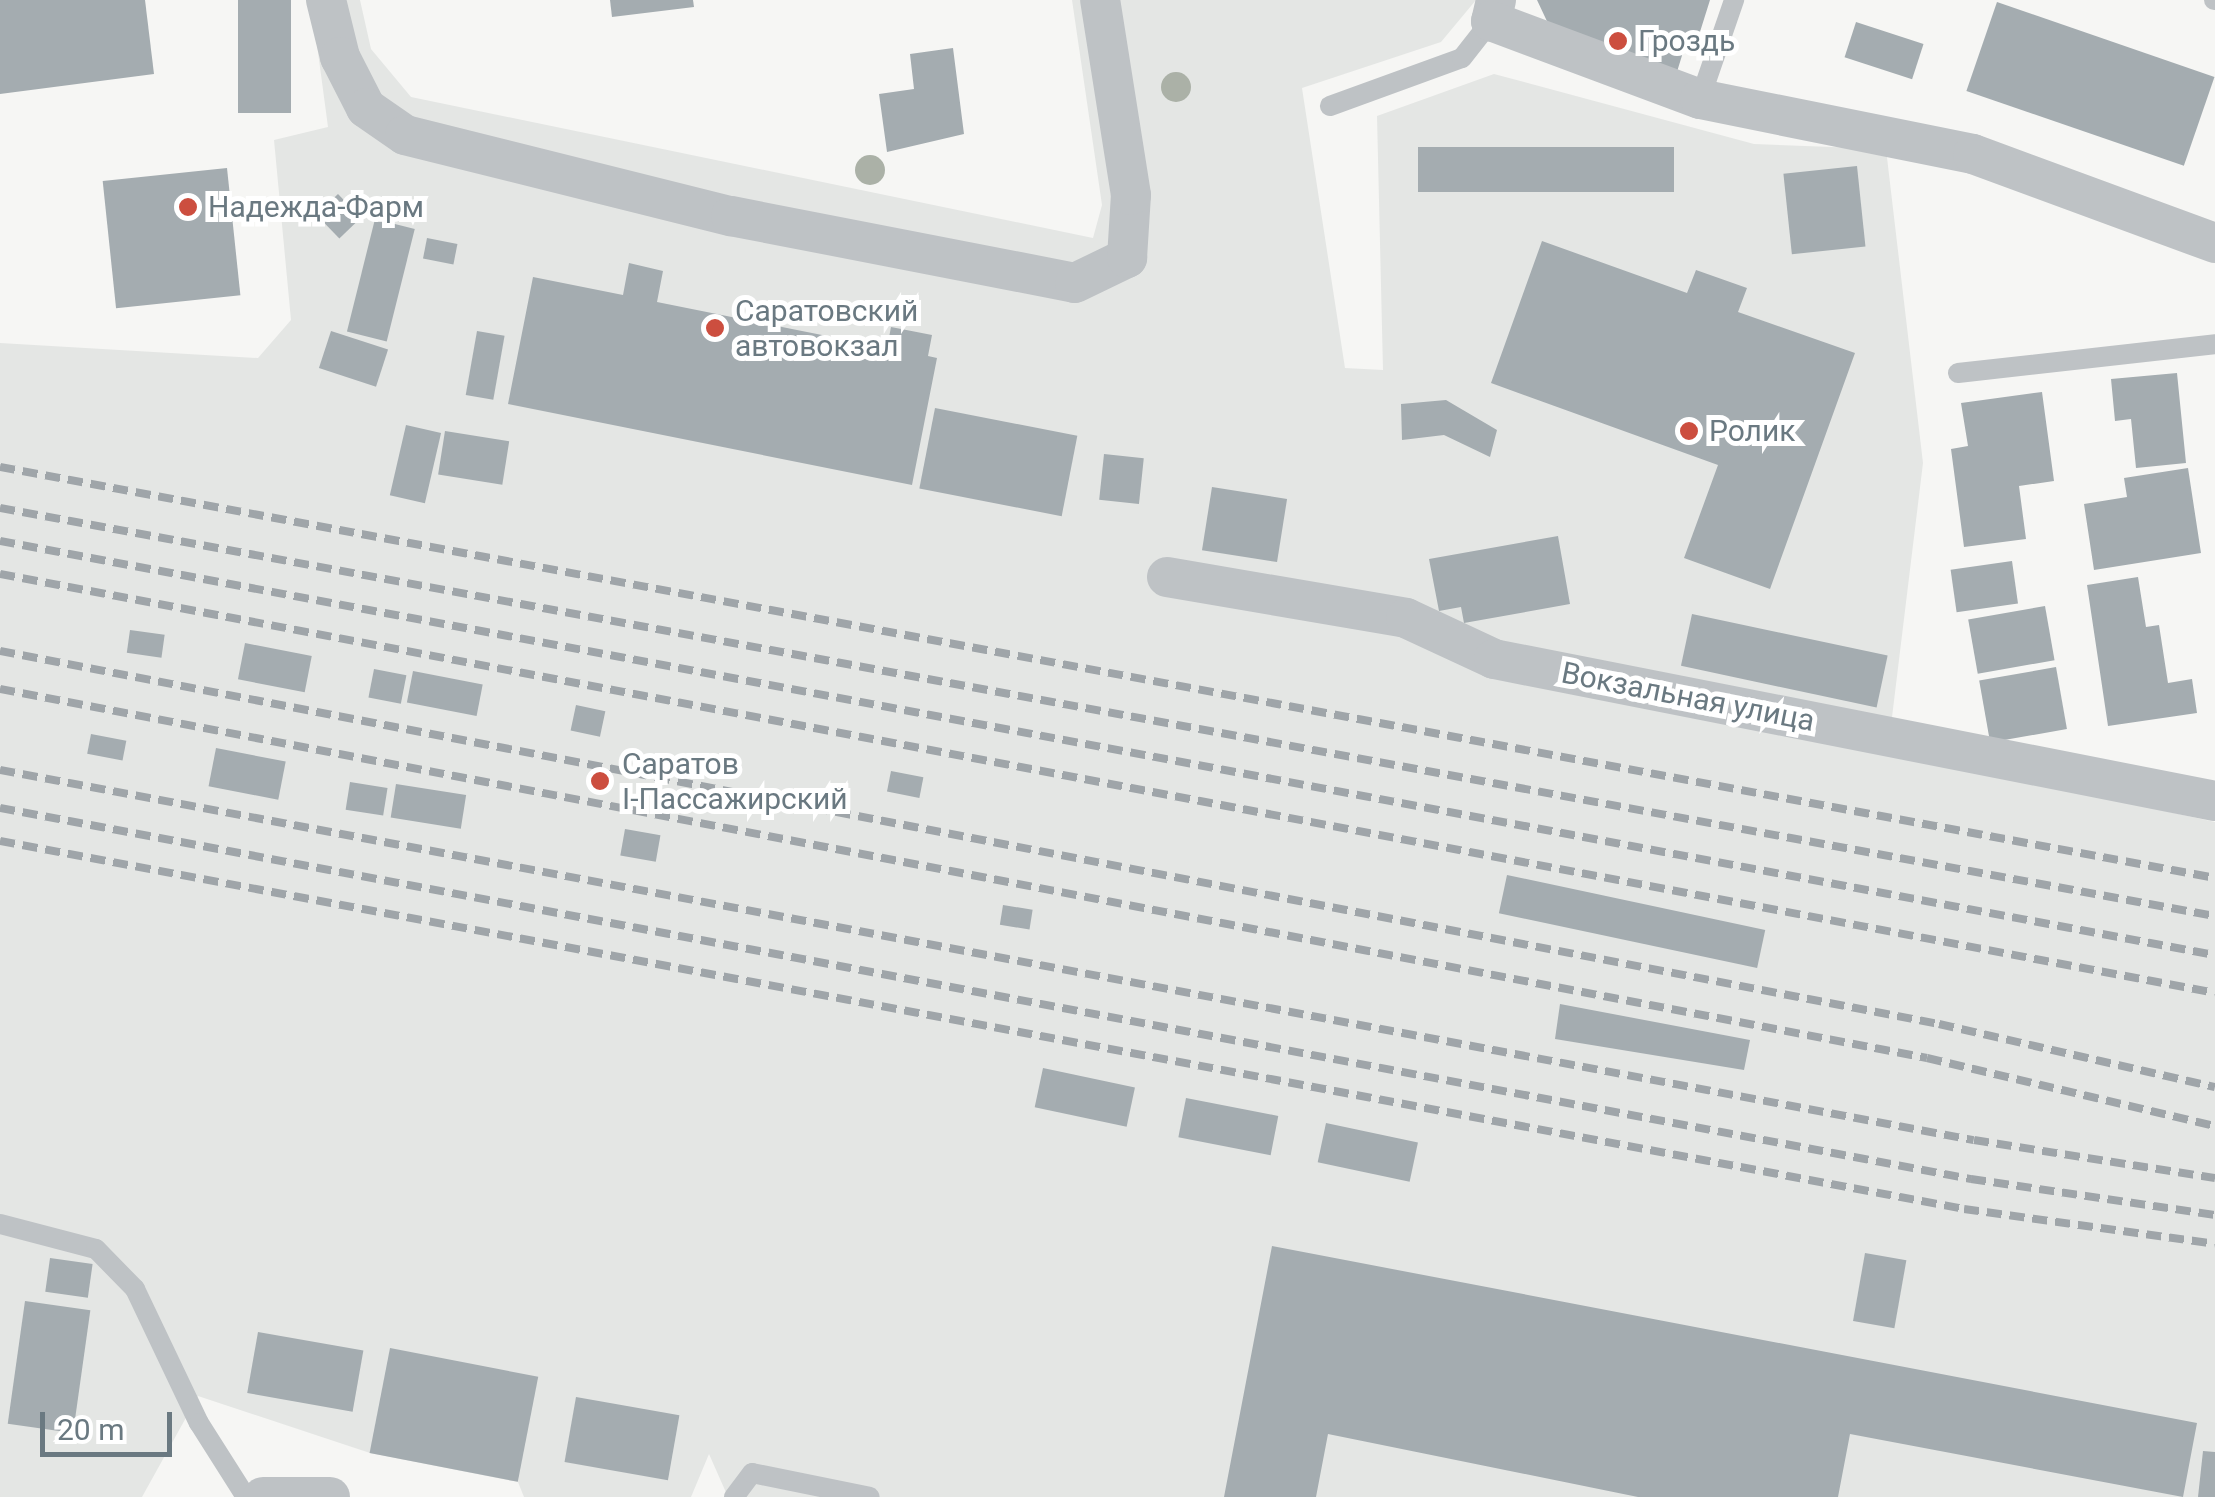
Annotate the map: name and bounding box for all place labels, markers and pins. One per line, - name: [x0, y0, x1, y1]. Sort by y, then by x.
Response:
- place label: Гроздь: [1638, 23, 1735, 59]
- marker: Гроздь: [1607, 30, 1629, 52]
- place label: Надежда-Фарм: [208, 189, 424, 225]
- marker: Надежда-Фарм: [177, 196, 199, 218]
- place label: Саратовский автовокзал: [735, 293, 918, 364]
- marker: Саратовский автовокзал: [704, 317, 726, 339]
- place label: Ролик: [1709, 413, 1795, 449]
- marker: Ролик: [1678, 420, 1700, 442]
- place label: Саратов I-Пассажирский: [622, 746, 848, 816]
- marker: Саратов I-Пассажирский: [587, 768, 613, 794]

